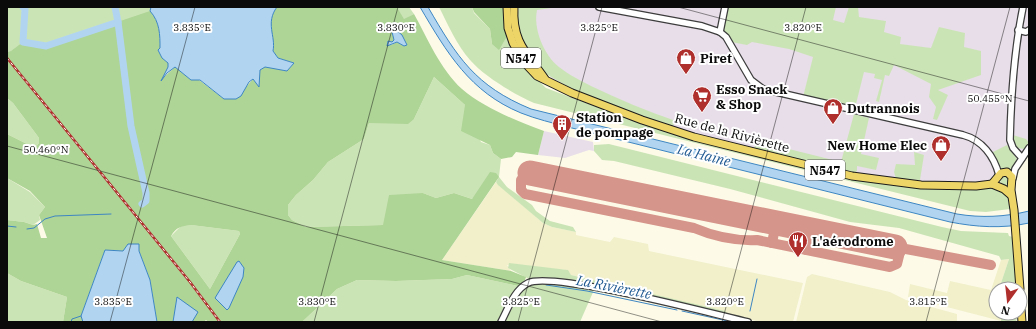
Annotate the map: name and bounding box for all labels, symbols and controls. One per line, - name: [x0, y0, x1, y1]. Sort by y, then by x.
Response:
- text: 3.835°E: [173, 21, 211, 34]
- text: 3.830°E: [377, 21, 415, 34]
- text: 3.825°E: [580, 21, 618, 34]
- text: 3.820°E: [784, 21, 822, 34]
- shop icon: Piret: [675, 47, 697, 75]
- road number: N547: [501, 48, 541, 68]
- place label: Piret: [700, 50, 732, 67]
- place label: Esso Snack & Shop: [716, 81, 788, 113]
- supermarket icon: Esso Snack & Shop: [691, 85, 713, 113]
- text: 50.455°N: [967, 92, 1013, 105]
- shop icon: Dutrannois: [822, 97, 844, 125]
- place label: Dutrannois: [847, 100, 920, 117]
- place label: Station de pompage: [576, 109, 653, 141]
- street label: Rue de la Rivièrette: [673, 109, 791, 157]
- building icon: Station de pompage: [551, 113, 573, 141]
- shop icon: New Home Elec: [930, 134, 952, 162]
- place label: New Home Elec: [827, 137, 927, 154]
- water label: La Haine: [675, 139, 733, 170]
- text: 50.460°N: [23, 143, 69, 156]
- road number: N547: [805, 160, 845, 180]
- restaurant icon: L'aérodrome: [787, 230, 809, 258]
- place label: L'aérodrome: [812, 233, 894, 250]
- water label: La Rivièrette: [574, 271, 654, 303]
- north arrow: [988, 281, 1028, 321]
- text: 3.835°E: [94, 295, 132, 308]
- text: 3.830°E: [298, 295, 336, 308]
- text: 3.825°E: [502, 295, 540, 308]
- text: 3.820°E: [706, 295, 744, 308]
- text: 3.815°E: [909, 295, 947, 308]
- text: N: [999, 303, 1011, 319]

